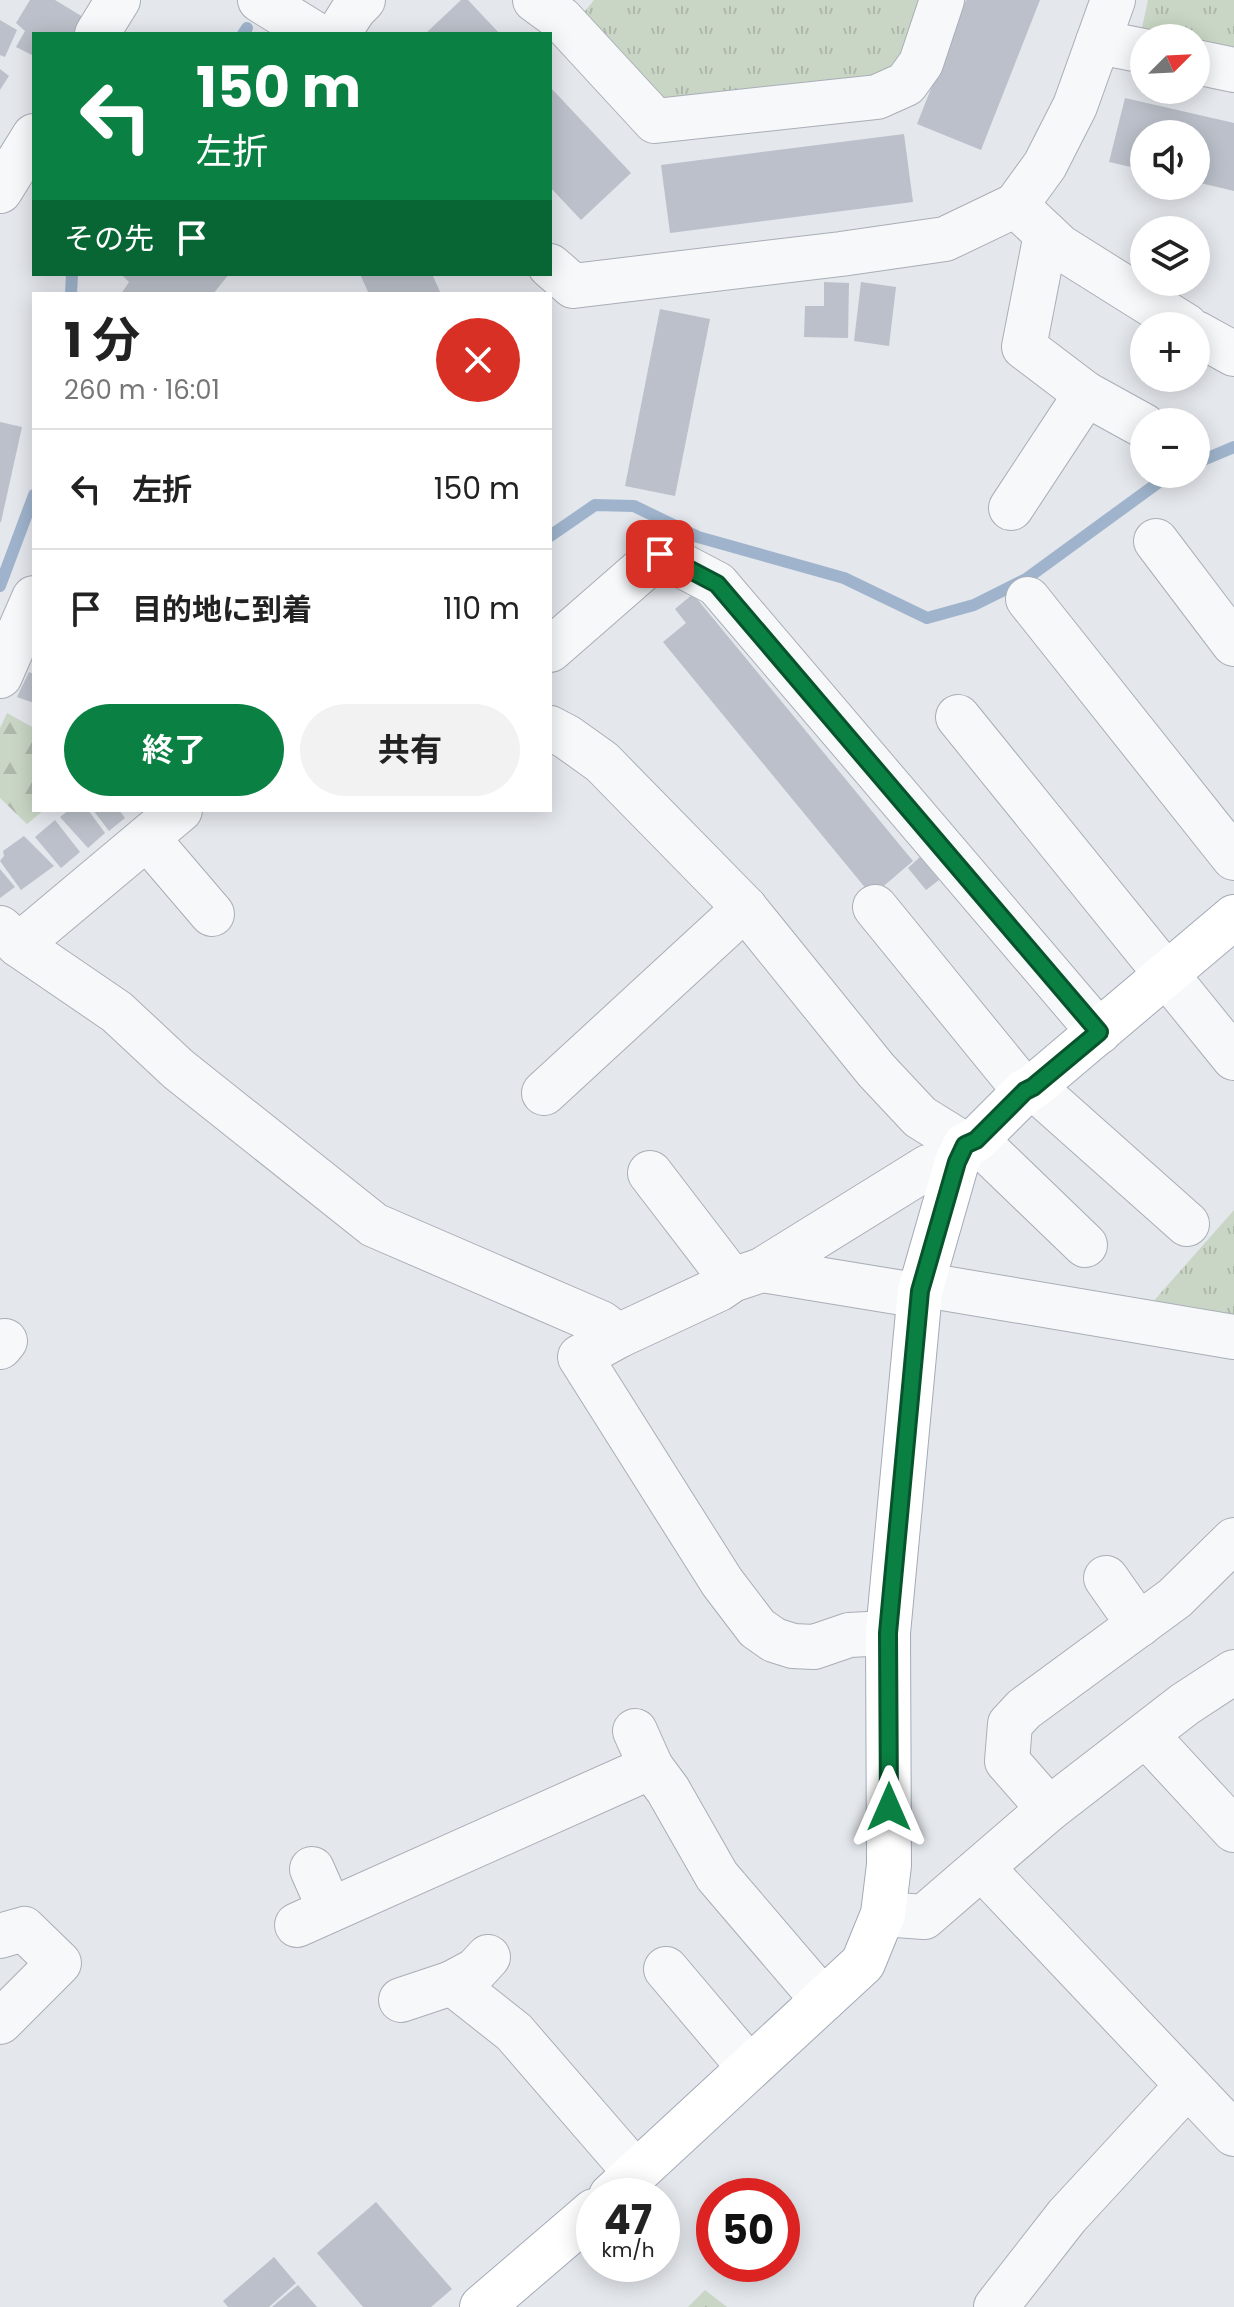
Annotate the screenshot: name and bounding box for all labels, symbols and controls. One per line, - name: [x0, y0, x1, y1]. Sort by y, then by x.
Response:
- north arrow: [1130, 24, 1210, 104]
- map controls: [1130, 24, 1210, 488]
- text: 150 m: [196, 48, 361, 127]
- icon: left: [64, 64, 168, 168]
- button: sound: [1130, 120, 1210, 200]
- text: 左折: [196, 126, 268, 177]
- icon: arrive: [170, 216, 214, 260]
- button: layers: [1130, 216, 1210, 296]
- text: その先: [64, 217, 154, 260]
- text: 1 分: [64, 307, 140, 374]
- button: +: [1130, 312, 1210, 392]
- button: close: [436, 318, 520, 402]
- text: 260 m · 16:01: [64, 372, 220, 408]
- button: −: [1130, 408, 1210, 488]
- icon: left: [64, 467, 108, 511]
- text: 150 m: [434, 467, 520, 510]
- text: 左折: [132, 468, 192, 511]
- pin: [626, 520, 694, 588]
- icon: arrive: [638, 532, 682, 576]
- icon: arrive: [64, 587, 108, 631]
- text: 110 m: [443, 587, 520, 630]
- text: 目的地に到着: [132, 588, 312, 631]
- button: 終了: [64, 704, 284, 796]
- button: 共有: [300, 704, 520, 796]
- position arrow: [847, 1765, 931, 1849]
- speed limit sign: 50: [696, 2178, 800, 2282]
- text: 47: [604, 2192, 652, 2248]
- text: km/h: [601, 2236, 655, 2264]

